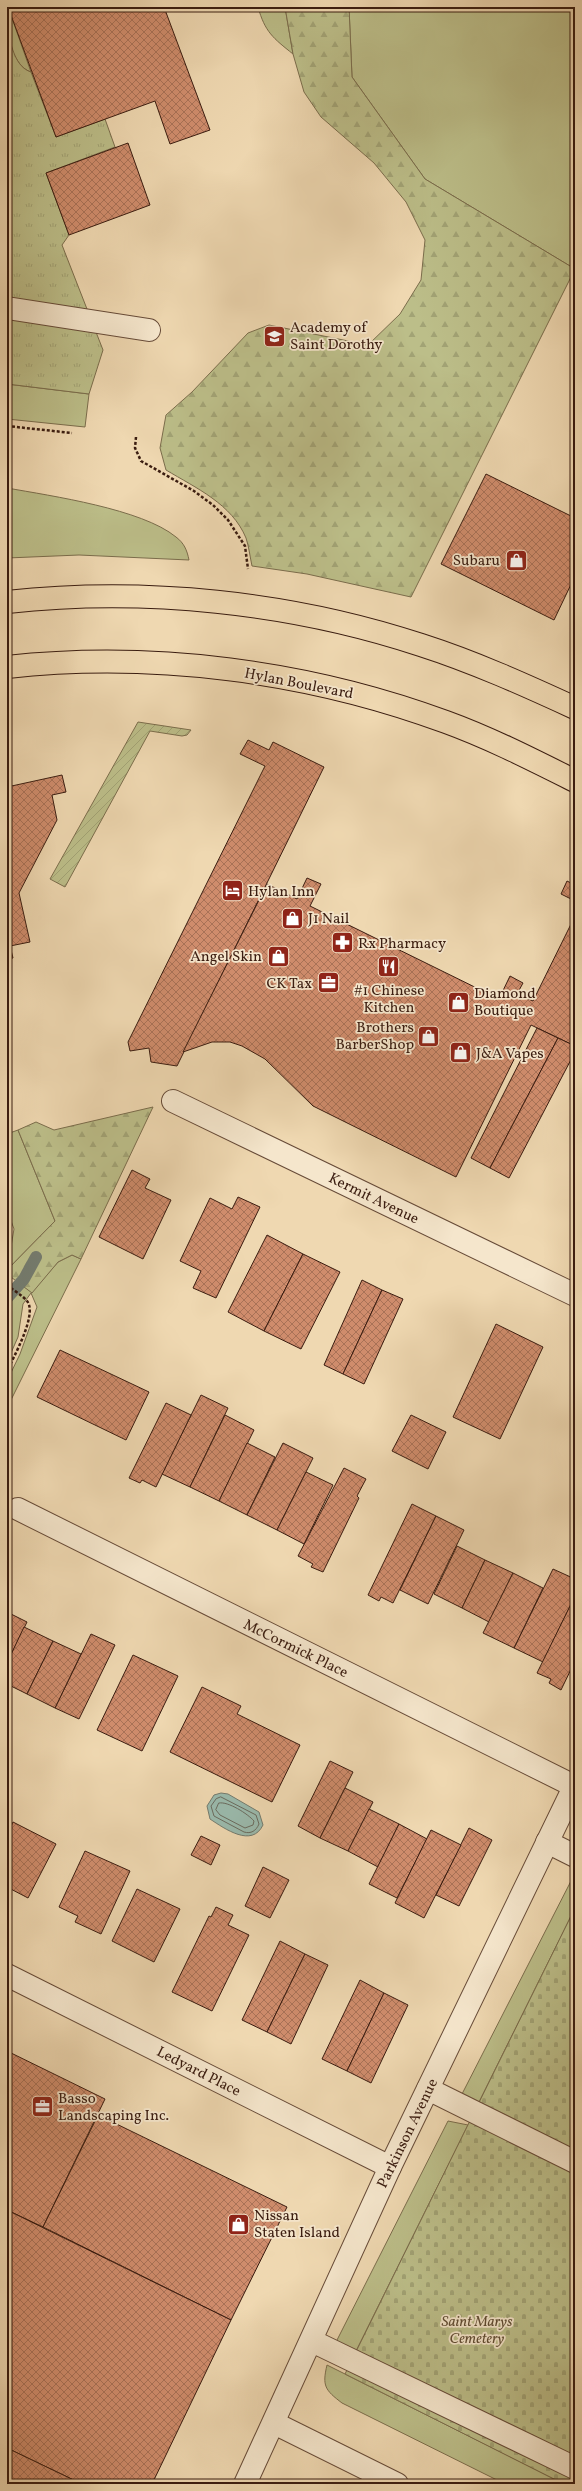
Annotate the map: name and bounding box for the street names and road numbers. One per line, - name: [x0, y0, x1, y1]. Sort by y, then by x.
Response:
- street label: Hylan Boulevard: [242, 664, 355, 705]
- street label: Kermit Avenue: [325, 1168, 422, 1230]
- street label: McCormick Place: [239, 1615, 351, 1684]
- street label: Ledyard Place: [153, 2042, 244, 2103]
- street label: Parkinson Avenue: [373, 2075, 444, 2192]

